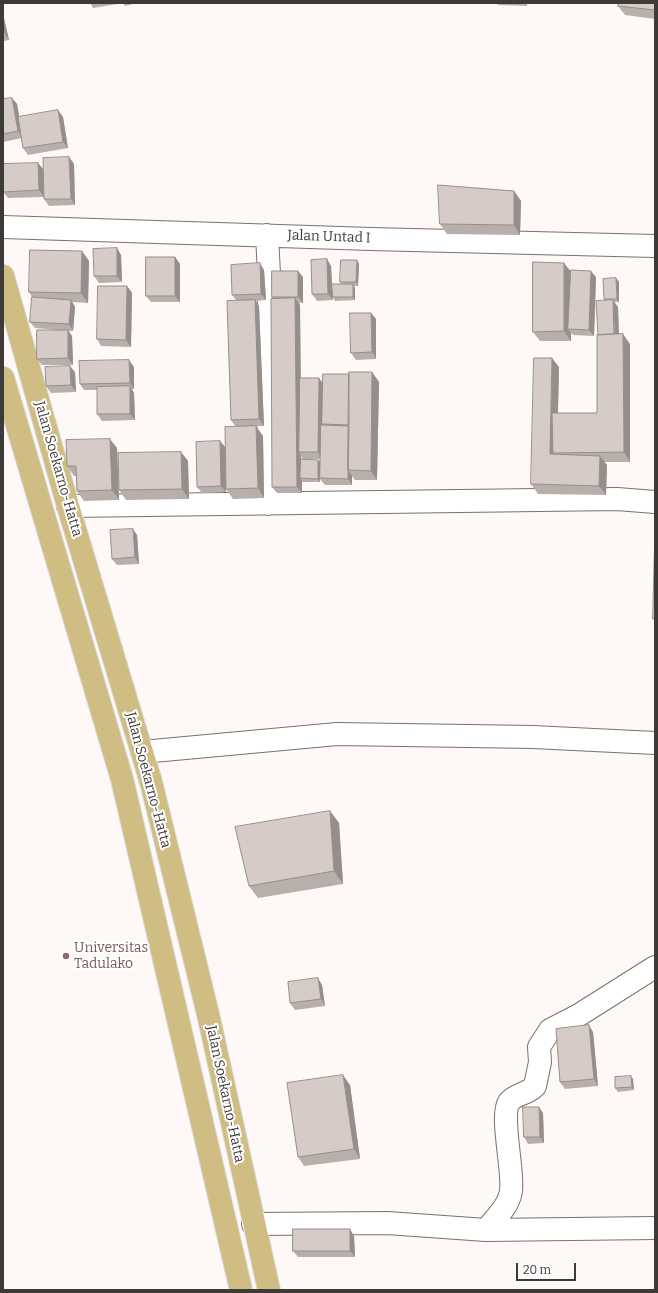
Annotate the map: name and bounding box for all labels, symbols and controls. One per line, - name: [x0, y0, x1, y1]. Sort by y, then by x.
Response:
- street label: Jalan Untad I: [287, 227, 371, 247]
- street label: Jalan Soekarno-Hatta: [31, 399, 85, 539]
- street label: Jalan Soekarno-Hatta: [122, 710, 174, 850]
- place label: Universitas Tadulako: [74, 940, 148, 972]
- marker: Universitas Tadulako: [61, 951, 71, 961]
- street label: Jalan Soekarno-Hatta: [202, 1024, 248, 1164]
- scale bar: [518, 1255, 578, 1281]
- text: 20 m: [523, 1263, 551, 1277]

